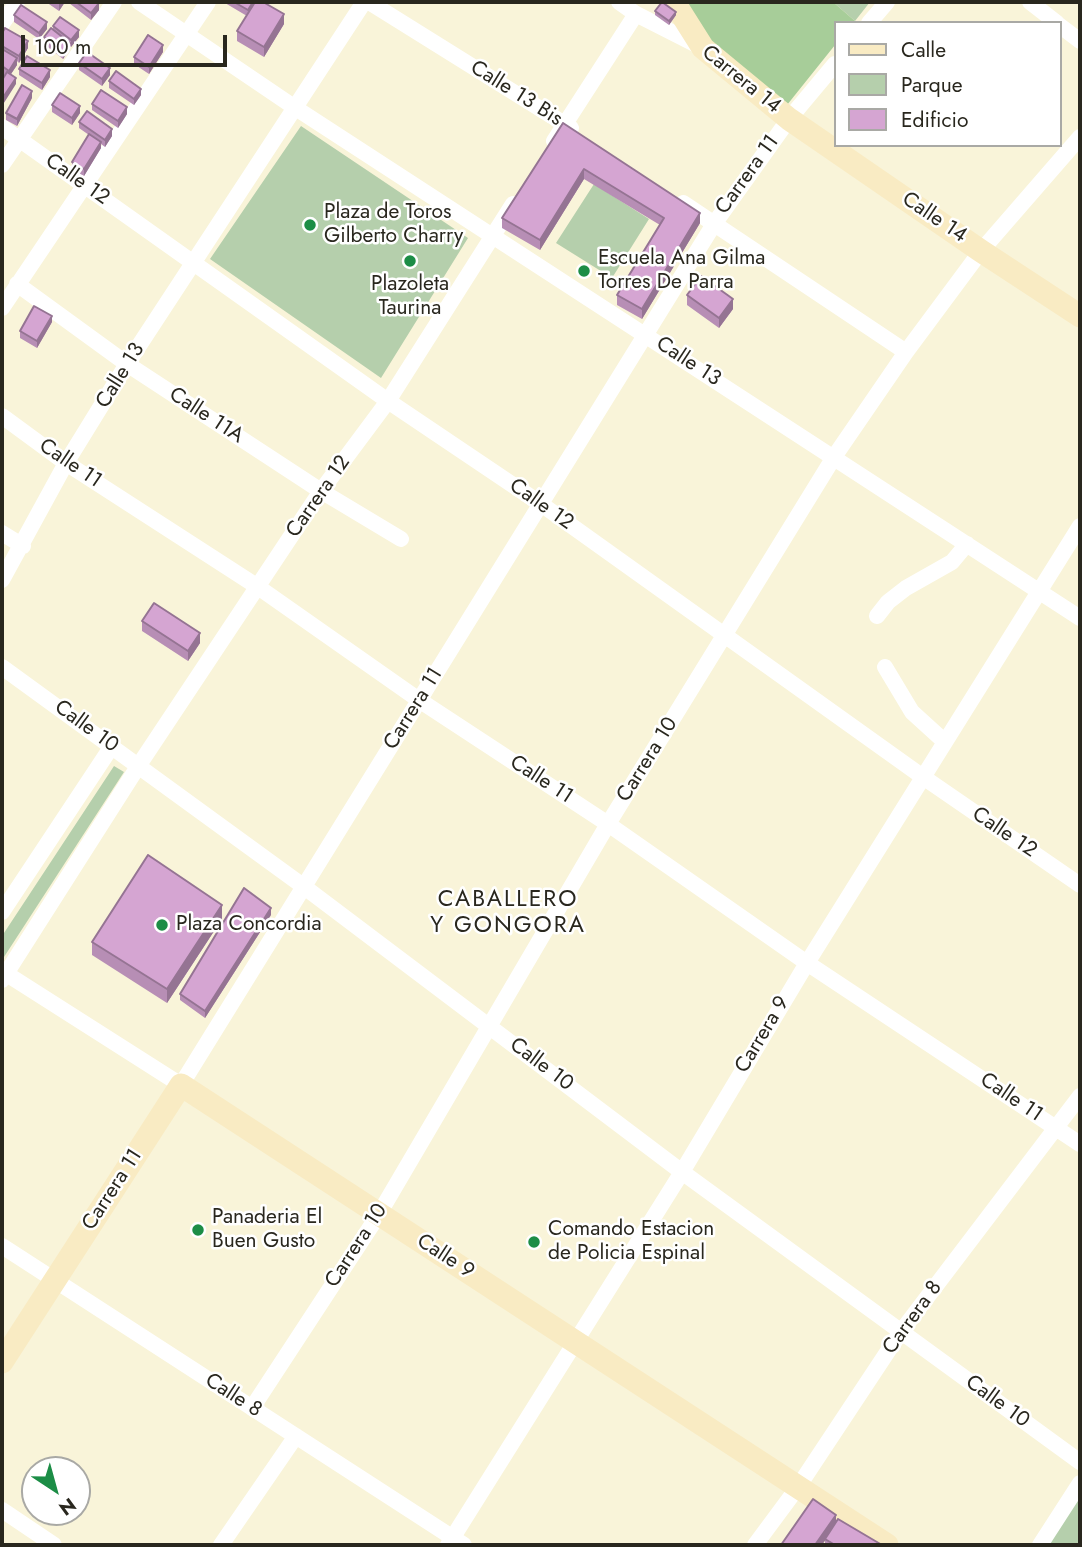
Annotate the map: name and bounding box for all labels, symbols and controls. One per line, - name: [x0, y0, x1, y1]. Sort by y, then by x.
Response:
- scale bar: [24, 21, 231, 65]
- legend: [834, 21, 1061, 147]
- text: 100 m: [34, 32, 91, 62]
- text: Calle: [901, 35, 946, 65]
- street label: Carrera 14: [696, 40, 786, 120]
- street label: Calle 13 Bis: [465, 56, 567, 132]
- text: Parque: [901, 70, 963, 100]
- text: Edificio: [901, 105, 968, 135]
- street label: Carrera 11: [711, 130, 785, 220]
- street label: Calle 12: [40, 149, 114, 211]
- street label: Calle 14: [897, 187, 971, 249]
- place label: Plaza de Toros Gilberto Charry: [324, 200, 463, 250]
- marker: Plaza de Toros Gilberto Charry: [302, 217, 318, 233]
- place label: Escuela Ana Gilma Torres De Parra: [598, 246, 765, 296]
- marker: Plazoleta Taurina: [402, 253, 418, 269]
- marker: Escuela Ana Gilma Torres De Parra: [576, 263, 592, 279]
- place label: Plazoleta Taurina: [371, 272, 449, 322]
- street label: Calle 13: [651, 332, 725, 392]
- street label: Calle 13: [91, 339, 151, 413]
- street label: Calle 11A: [164, 383, 248, 449]
- street label: Calle 11: [34, 434, 106, 494]
- street label: Carrera 12: [282, 451, 356, 543]
- street label: Calle 12: [504, 474, 578, 536]
- street label: Carrera 11: [379, 663, 449, 755]
- street label: Calle 10: [49, 695, 123, 759]
- street label: Carrera 10: [612, 713, 684, 807]
- street label: Calle 11: [505, 750, 577, 810]
- street label: Calle 12: [967, 802, 1041, 864]
- district label: CABALLERO Y GONGORA: [431, 886, 585, 940]
- place label: Plaza Concordia: [176, 912, 322, 938]
- marker: Plaza Concordia: [154, 917, 170, 933]
- street label: Carrera 9: [730, 992, 796, 1078]
- street label: Calle 10: [504, 1033, 578, 1097]
- street label: Calle 11: [975, 1068, 1047, 1128]
- street label: Carrera 11: [77, 1145, 149, 1235]
- street label: Carrera 10: [321, 1199, 393, 1293]
- place label: Panaderia El Buen Gusto: [212, 1205, 322, 1255]
- place label: Comando Estacion de Policia Espinal: [548, 1217, 714, 1267]
- marker: Panaderia El Buen Gusto: [190, 1222, 206, 1238]
- street label: Calle 9: [412, 1229, 478, 1285]
- marker: Comando Estacion de Policia Espinal: [526, 1234, 542, 1250]
- street label: Carrera 8: [878, 1276, 948, 1360]
- street label: Calle 8: [200, 1368, 266, 1424]
- street label: Calle 10: [960, 1370, 1034, 1434]
- north arrow: [21, 1456, 91, 1526]
- text: N: [53, 1491, 82, 1522]

